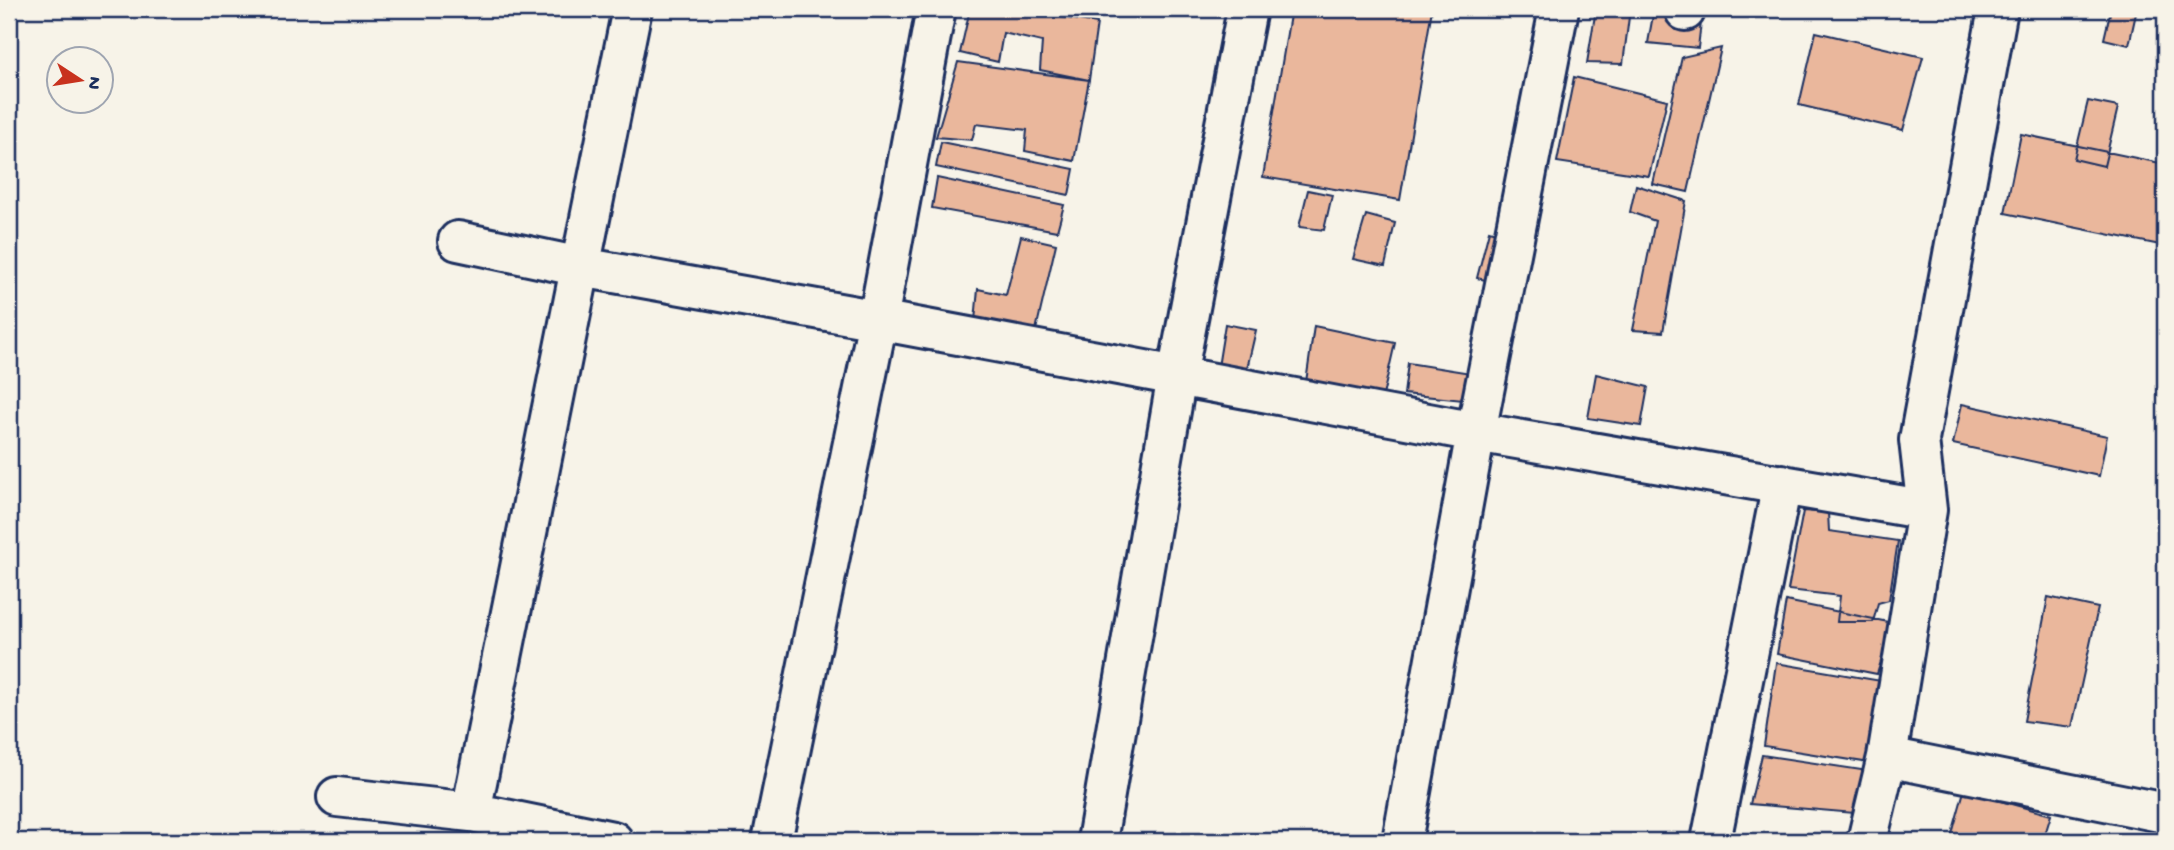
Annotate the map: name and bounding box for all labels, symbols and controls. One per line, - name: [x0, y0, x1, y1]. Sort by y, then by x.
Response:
- north arrow: [46, 46, 116, 116]
- text: N: [81, 74, 106, 91]

